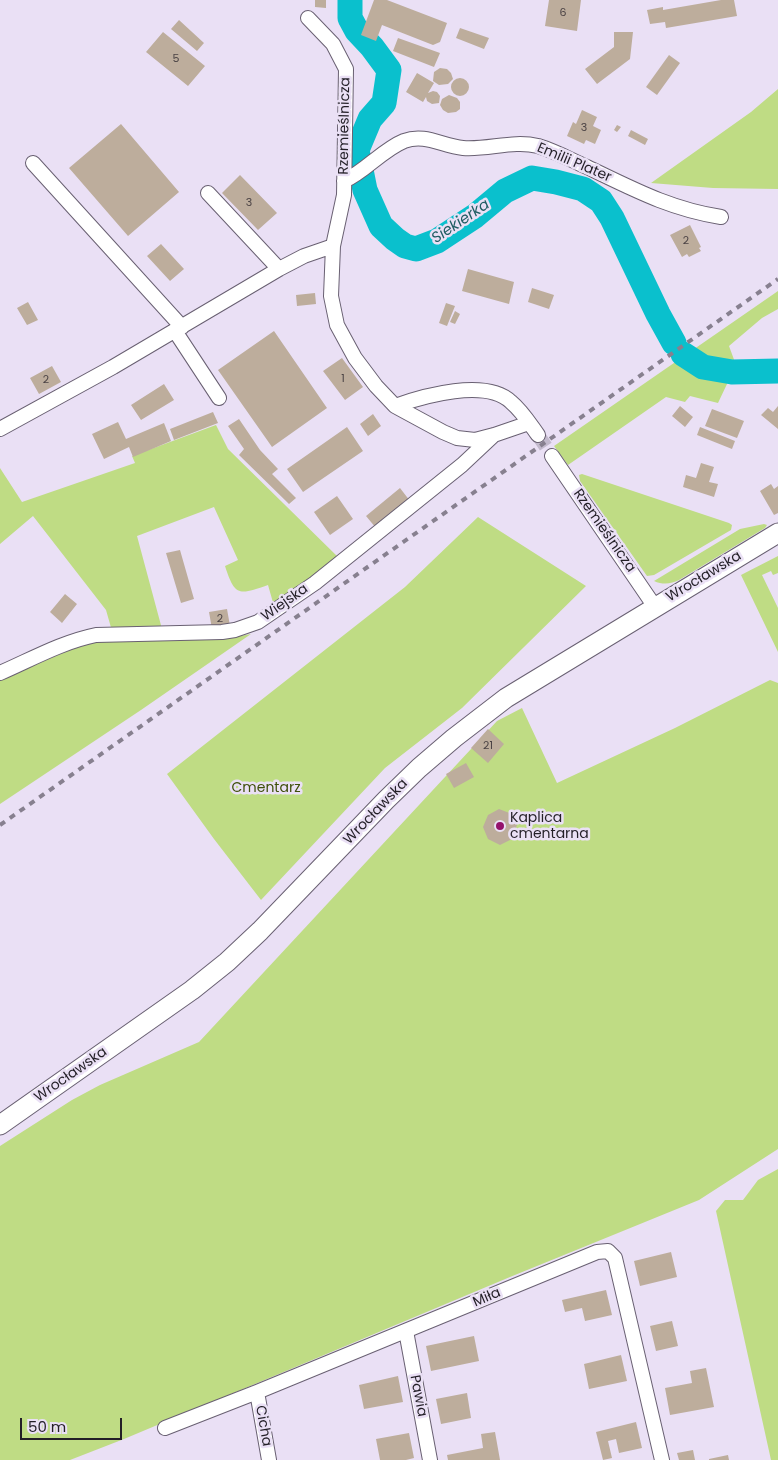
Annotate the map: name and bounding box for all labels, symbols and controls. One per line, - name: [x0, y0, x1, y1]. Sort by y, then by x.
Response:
- house number: 6: [560, 6, 566, 20]
- house number: 5: [173, 52, 179, 66]
- street label: Rzemieślnicza: [336, 77, 354, 175]
- house number: 3: [581, 121, 587, 135]
- street label: Emilii Plater: [534, 140, 614, 186]
- house number: 3: [246, 196, 252, 210]
- water label: Siekierka: [429, 196, 493, 248]
- house number: 2: [683, 234, 689, 248]
- house number: 1: [341, 372, 345, 386]
- house number: 2: [43, 373, 49, 387]
- street label: Rzemieślnicza: [569, 486, 639, 576]
- street label: Wrocławska: [663, 548, 745, 606]
- street label: Wiejska: [258, 581, 312, 625]
- house number: 2: [217, 612, 223, 626]
- house number: 21: [483, 739, 493, 753]
- street label: Wrocławska: [341, 776, 411, 848]
- park label: Cmentarz: [231, 780, 301, 796]
- place label: Kaplica cmentarna: [510, 810, 589, 842]
- marker: Kaplica cmentarna: [494, 820, 506, 832]
- street label: Wrocławska: [31, 1044, 111, 1106]
- street label: Miła: [471, 1285, 503, 1311]
- street label: Pawia: [406, 1374, 430, 1418]
- street label: Cicha: [251, 1404, 275, 1448]
- scale bar: [22, 1408, 125, 1440]
- text: 50 m: [28, 1416, 66, 1437]

